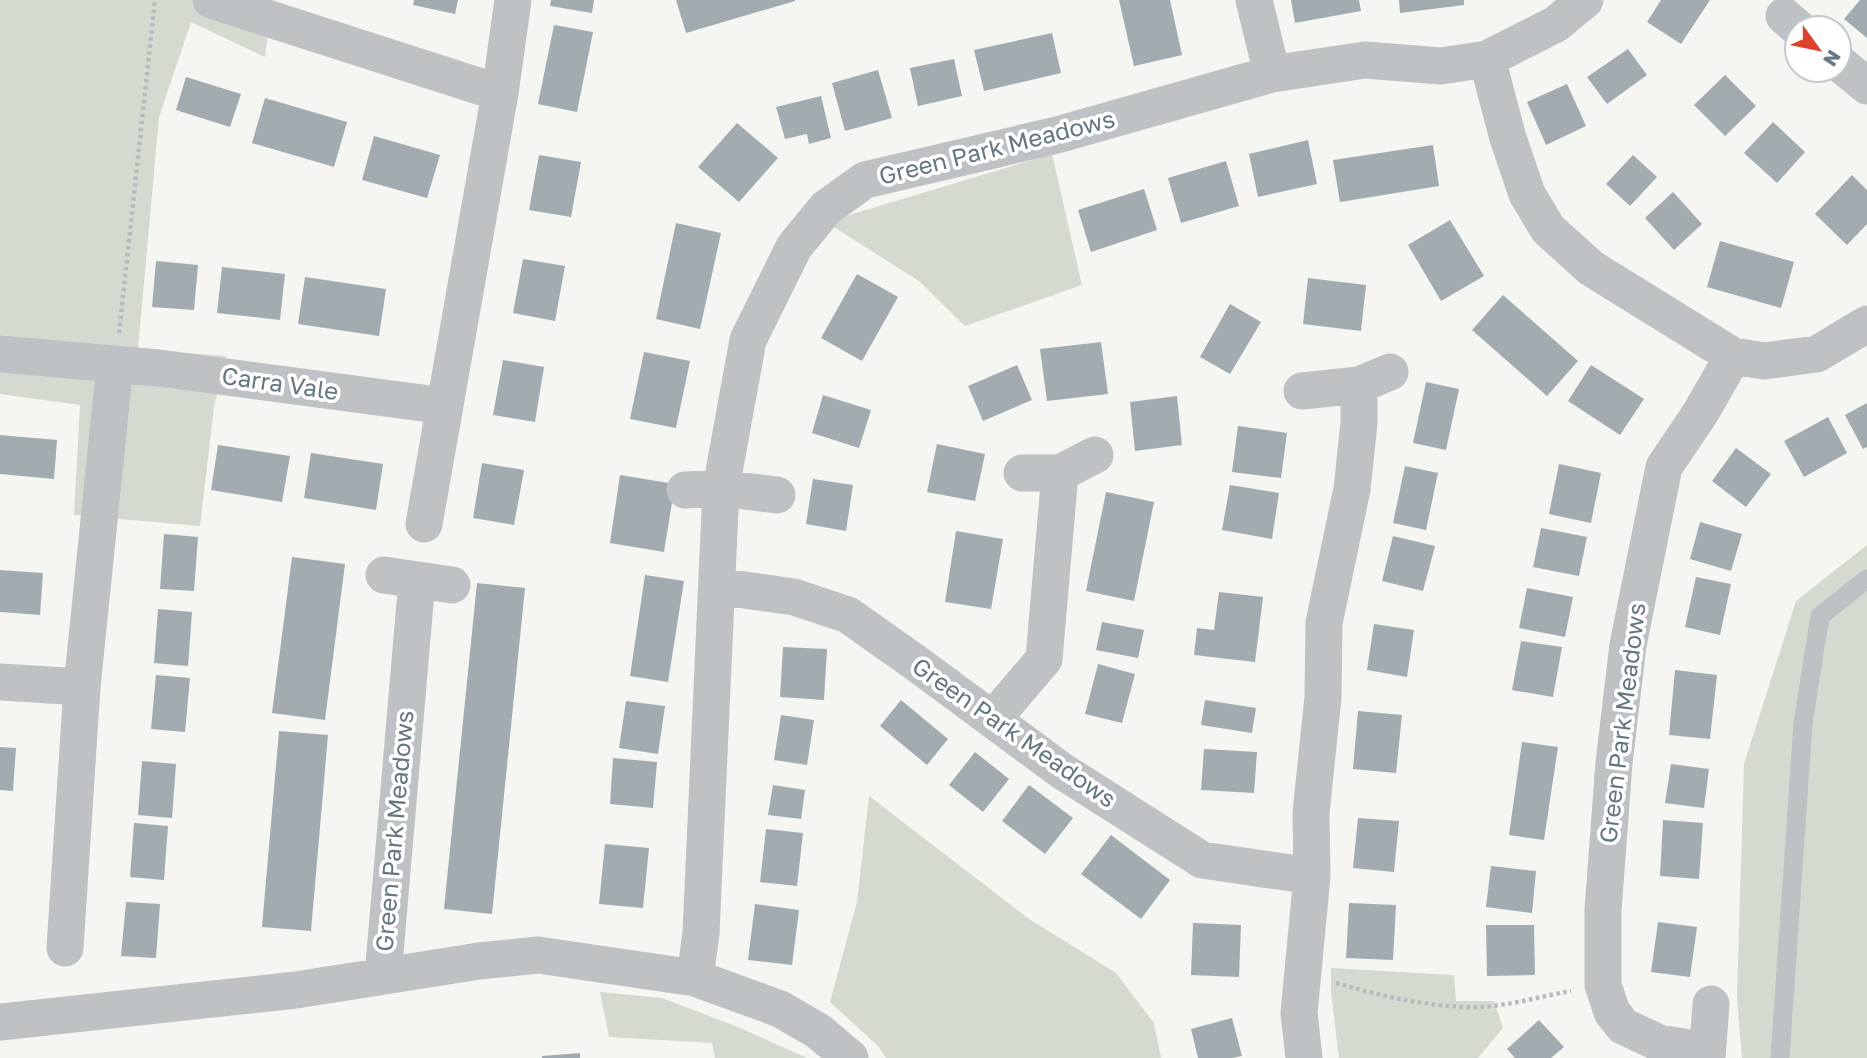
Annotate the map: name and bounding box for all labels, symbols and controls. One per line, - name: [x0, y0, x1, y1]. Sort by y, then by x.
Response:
- north arrow: [1783, 14, 1853, 84]
- text: N: [1819, 46, 1846, 71]
- street label: Green Park Meadows: [876, 103, 1117, 190]
- street label: Carra Vale: [220, 360, 340, 405]
- street label: Green Park Meadows: [1592, 601, 1651, 845]
- street label: Green Park Meadows: [908, 651, 1122, 813]
- street label: Green Park Meadows: [369, 709, 418, 953]

